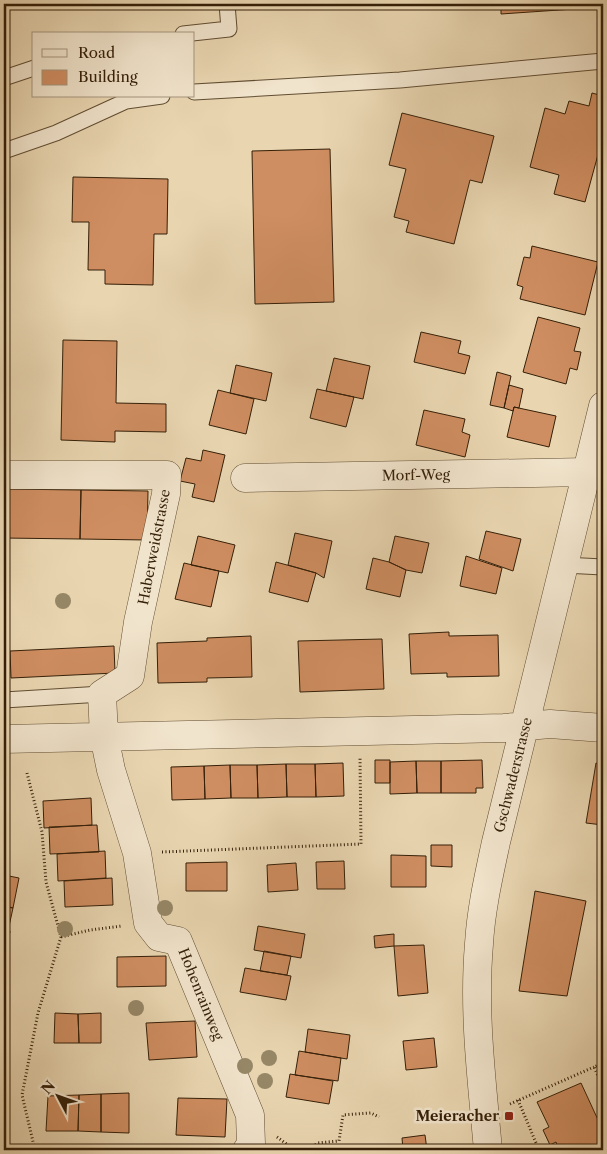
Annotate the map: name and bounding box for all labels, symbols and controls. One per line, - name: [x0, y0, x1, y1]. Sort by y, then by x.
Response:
- legend: [32, 32, 195, 98]
- text: Road: [78, 43, 115, 62]
- text: Building: [78, 67, 138, 86]
- street label: Morf-Weg: [382, 465, 451, 485]
- street label: Haberweidstrasse: [134, 487, 174, 606]
- street label: Gschwaderstrasse: [490, 715, 536, 835]
- street label: Hohenrainweg: [174, 945, 228, 1043]
- north arrow: [32, 1072, 82, 1122]
- text: N: [37, 1077, 59, 1098]
- place label: Meieracher: [415, 1107, 499, 1125]
- marker: Meieracher: [503, 1110, 515, 1122]

